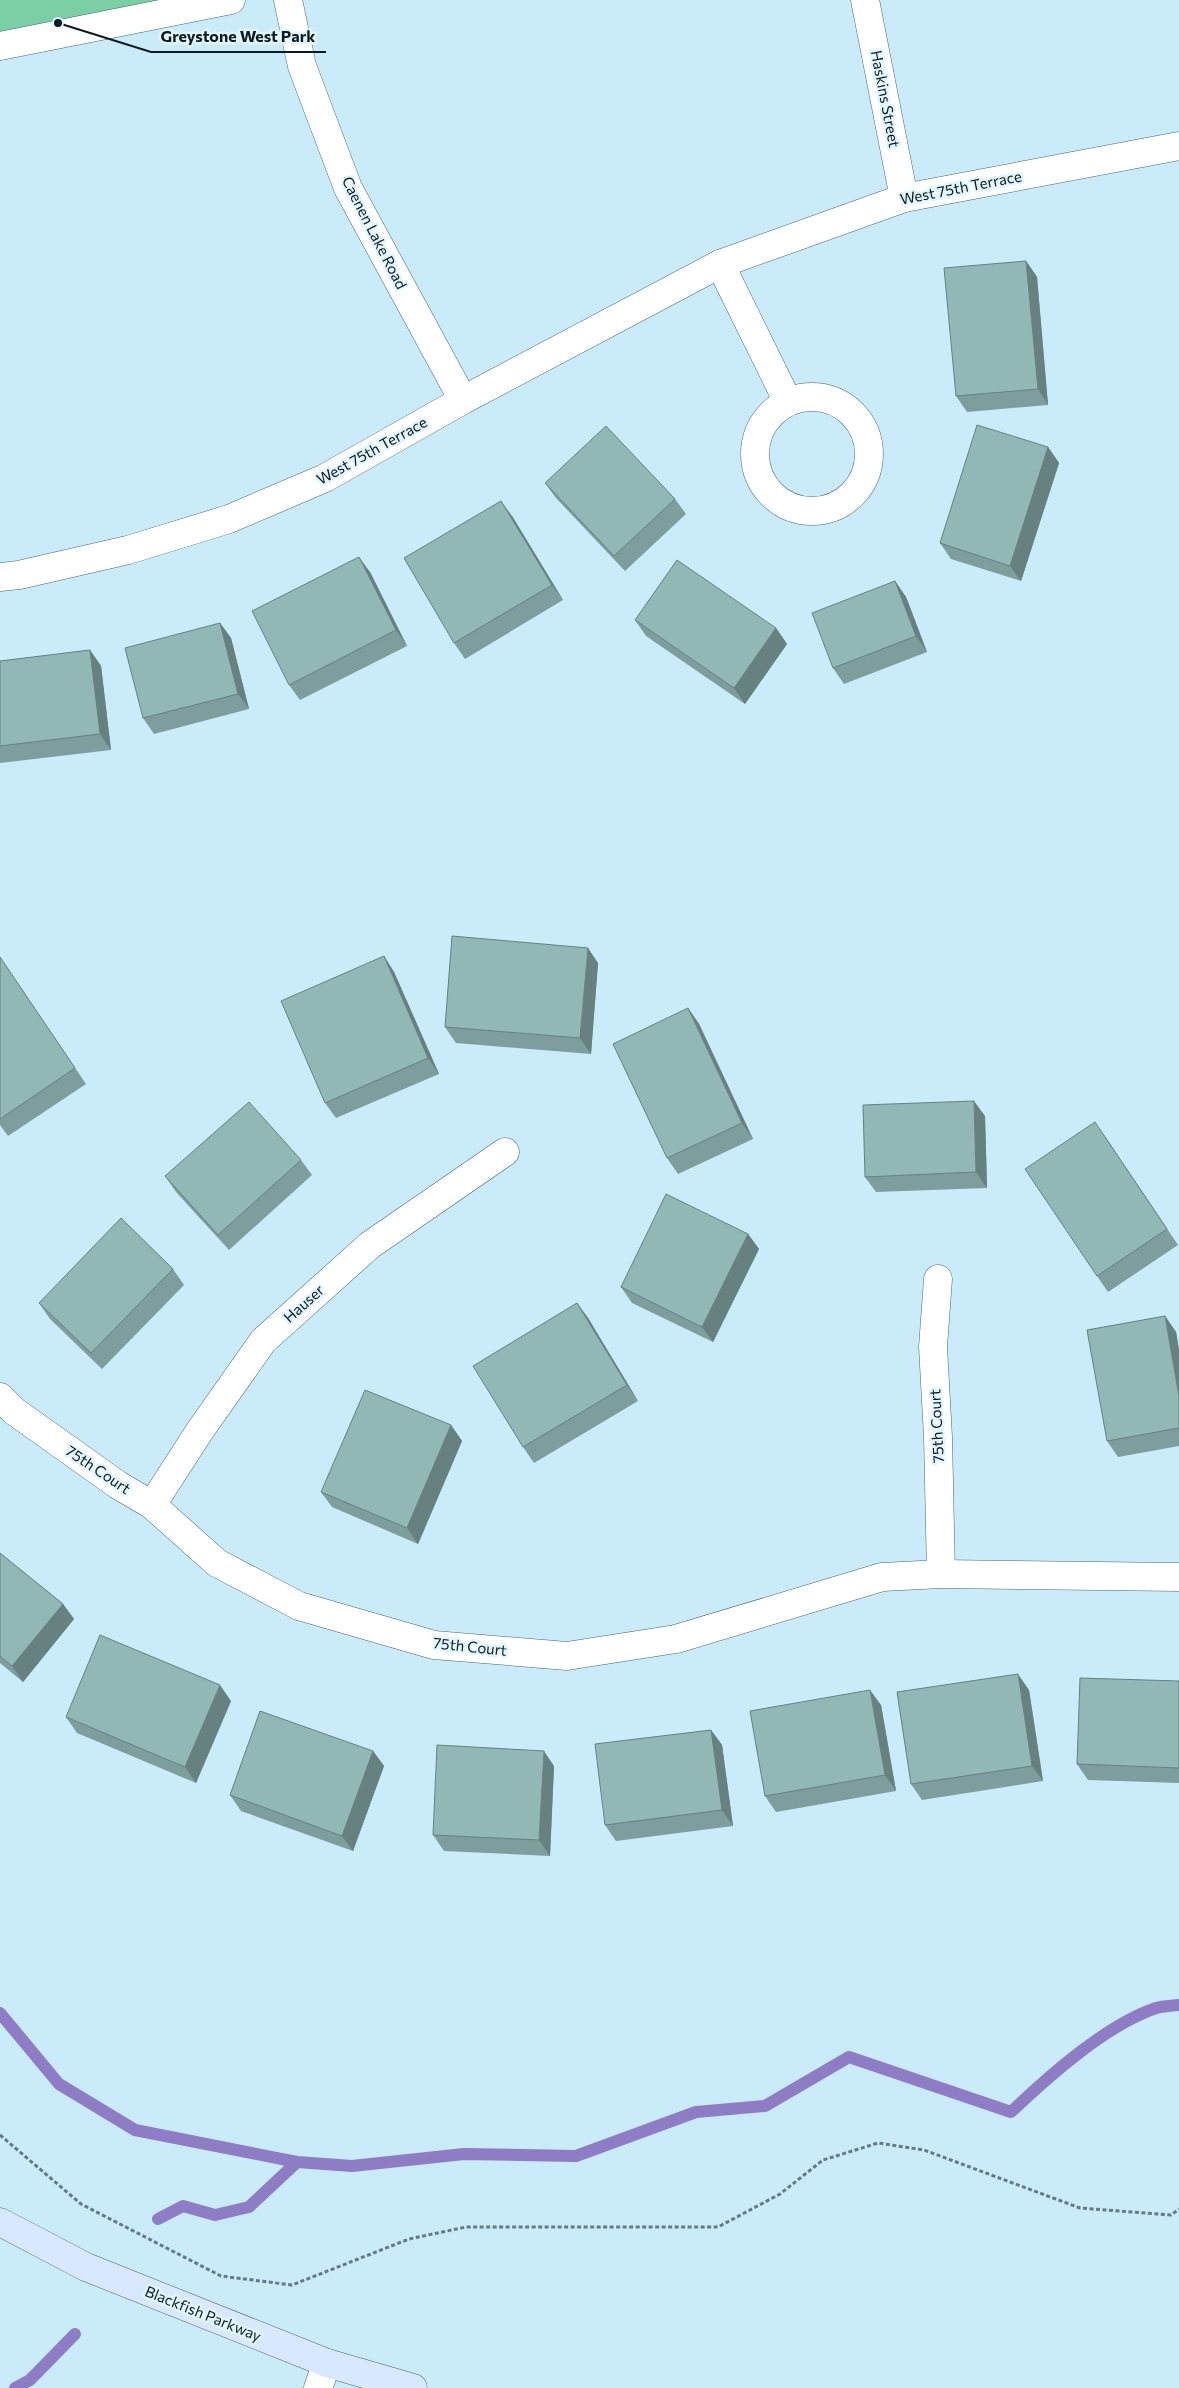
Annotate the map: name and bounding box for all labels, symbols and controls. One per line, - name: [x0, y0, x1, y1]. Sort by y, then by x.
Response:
- callout: Greystone West Park: [151, 21, 326, 52]
- text: Greystone West Park: [161, 26, 316, 45]
- street label: Haskins Street: [868, 49, 904, 149]
- street label: West 75th Terrace: [898, 166, 1023, 208]
- street label: Caenen Lake Road: [339, 173, 411, 292]
- street label: West 75th Terrace: [313, 412, 430, 488]
- street label: Hauser: [279, 1280, 327, 1326]
- street label: 75th Court: [925, 1389, 947, 1463]
- street label: 75th Court: [63, 1441, 134, 1497]
- street label: 75th Court: [432, 1633, 508, 1659]
- street label: Blackfish Parkway: [143, 2282, 264, 2345]

